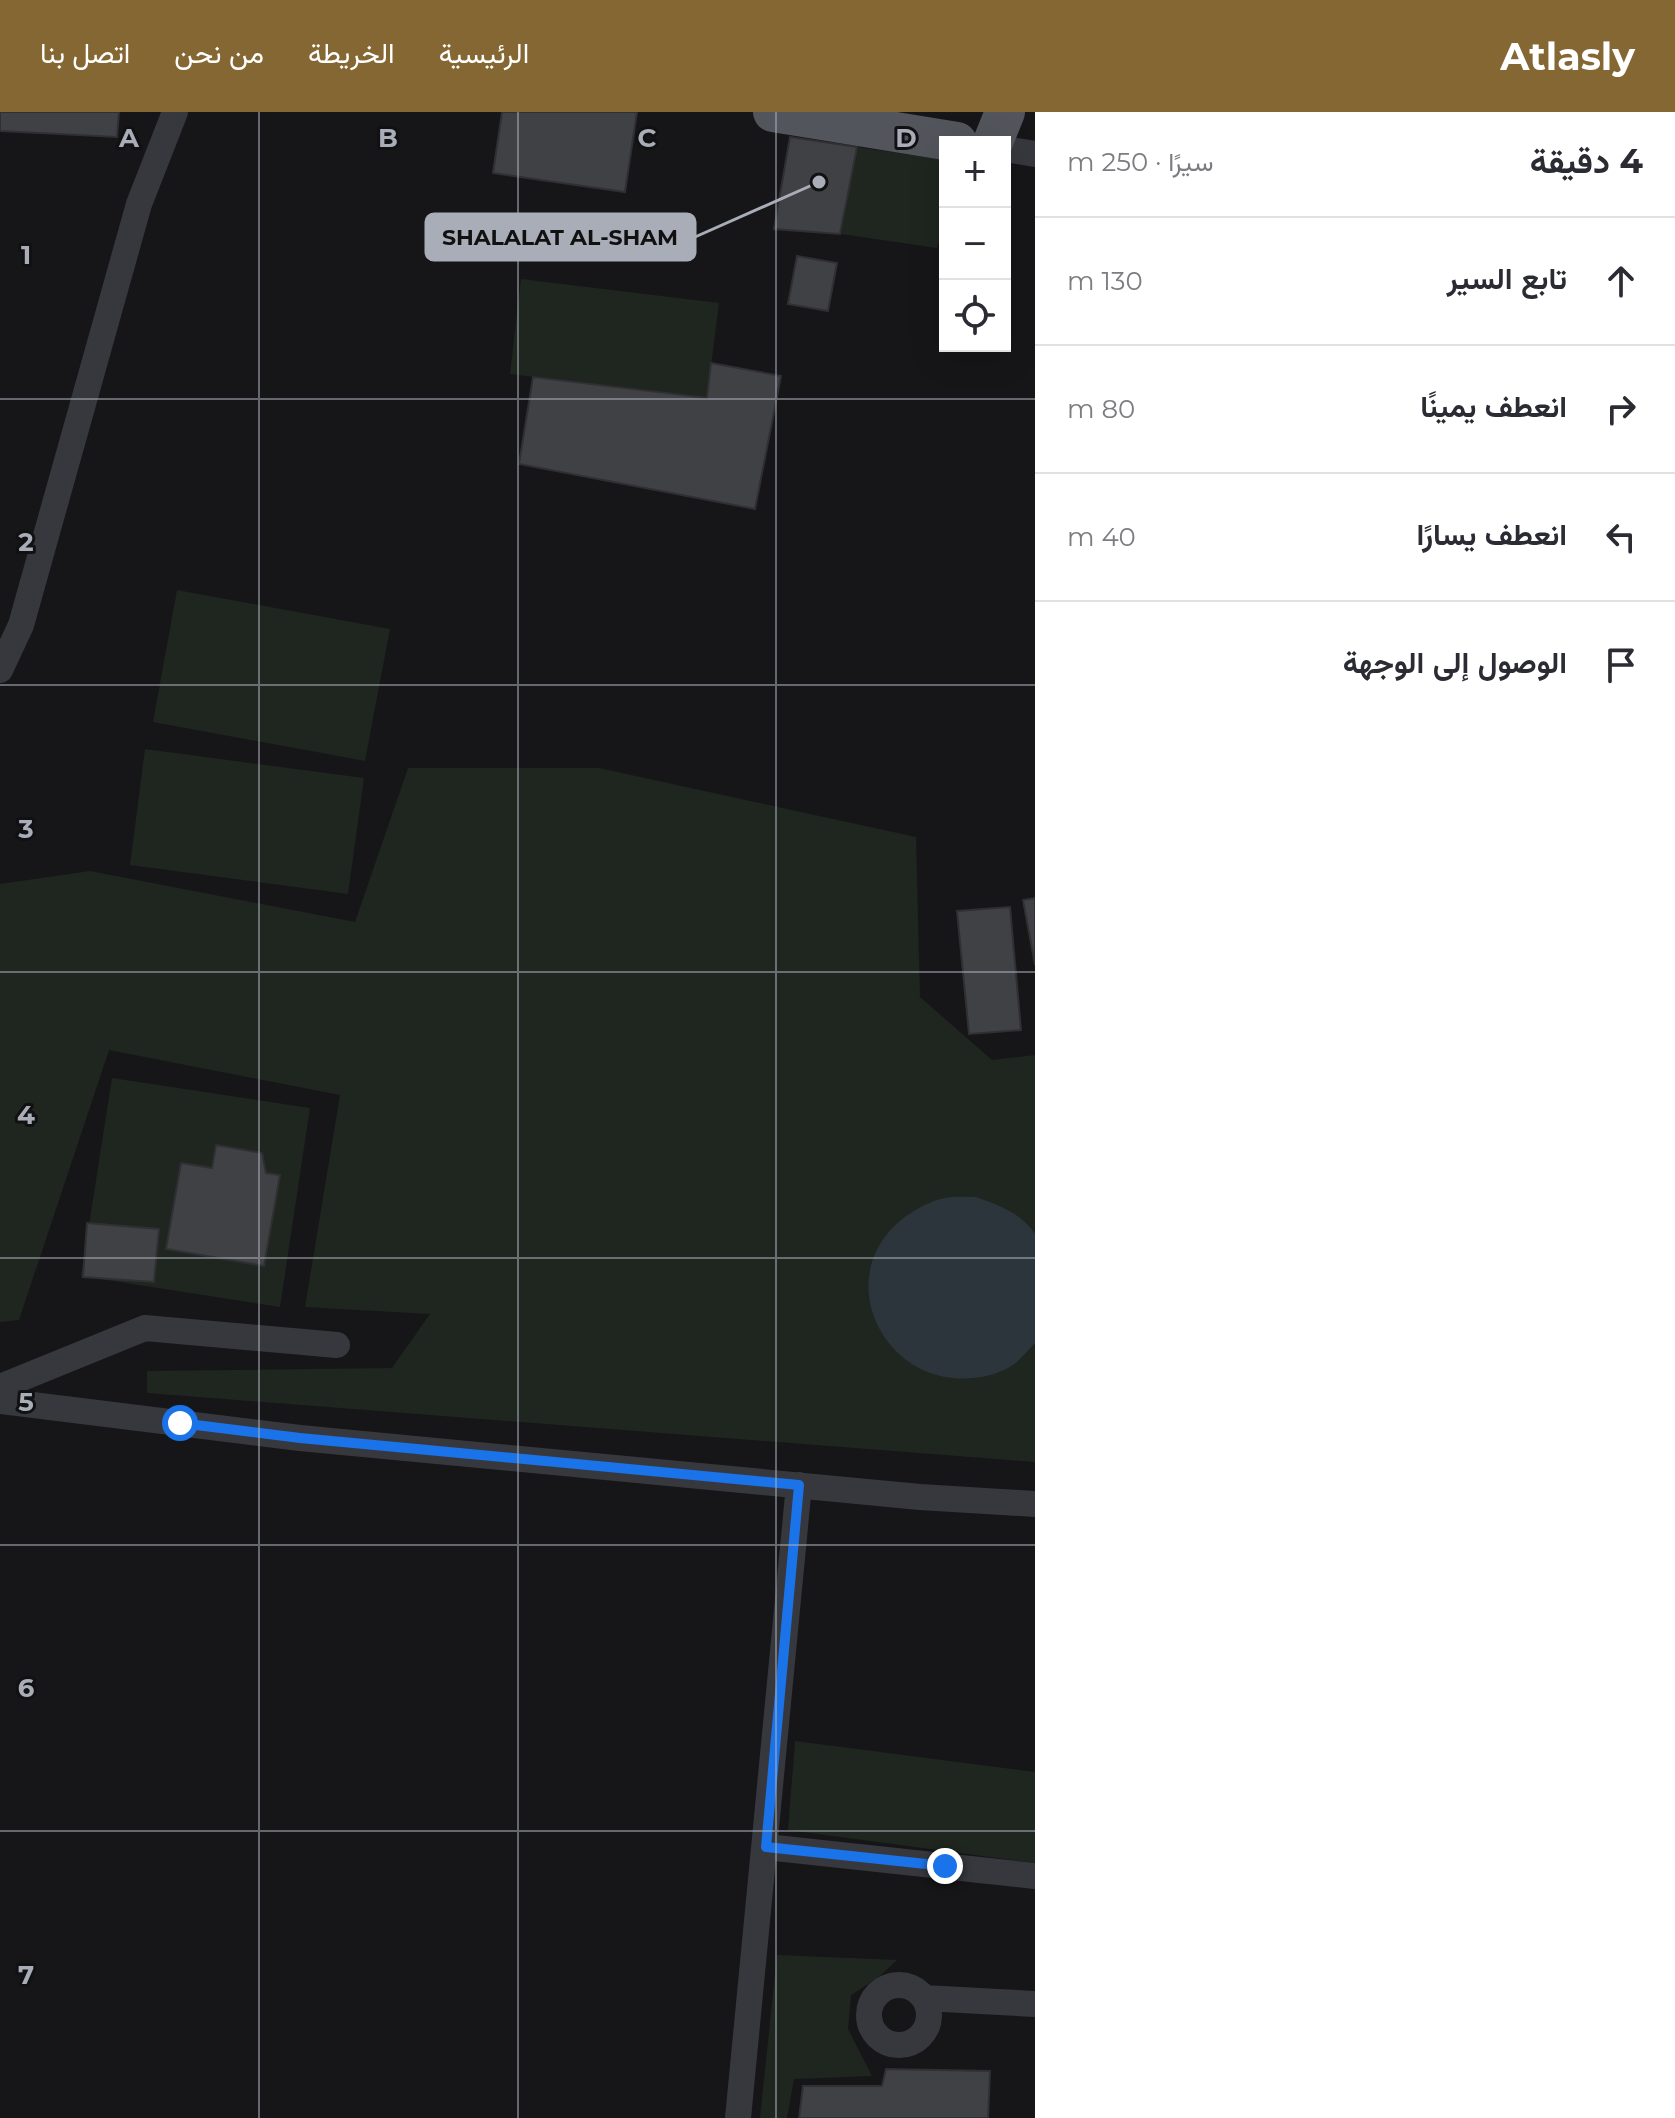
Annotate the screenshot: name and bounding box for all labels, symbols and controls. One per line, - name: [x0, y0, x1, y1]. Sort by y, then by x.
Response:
- text: Atlasly: [1500, 33, 1635, 80]
- text: اتصل بنا: [40, 36, 130, 70]
- text: من نحن: [174, 36, 264, 70]
- text: الخريطة: [308, 36, 395, 70]
- text: الرئيسية: [439, 36, 529, 70]
- text: A: [118, 122, 140, 154]
- text: B: [378, 122, 398, 154]
- text: C: [638, 122, 657, 154]
- text: D: [895, 122, 917, 154]
- map controls: [939, 136, 1011, 352]
- button: +: [939, 136, 1011, 208]
- text: 4 دقيقة: [1530, 140, 1643, 182]
- text: سيرًا · 250 m: [1067, 146, 1213, 178]
- button: −: [939, 208, 1011, 280]
- callout: SHALALAT AL-SHAM: [426, 214, 695, 260]
- text: SHALALAT AL-SHAM: [442, 224, 678, 251]
- text: 1: [21, 239, 31, 271]
- icon: ahead: [1599, 259, 1643, 303]
- text: تابع السير: [1447, 260, 1567, 297]
- text: 130 m: [1067, 265, 1143, 297]
- button: locate: [939, 280, 1011, 352]
- icon: right: [1599, 387, 1643, 431]
- text: انعطف يمينًا: [1420, 388, 1567, 425]
- text: 80 m: [1067, 393, 1135, 425]
- icon: left: [1599, 515, 1643, 559]
- text: انعطف يسارًا: [1417, 516, 1567, 553]
- text: 40 m: [1067, 521, 1136, 553]
- text: 2: [18, 526, 34, 558]
- icon: arrive: [1599, 643, 1643, 687]
- text: الوصول إلى الوجهة: [1343, 644, 1567, 681]
- text: 3: [17, 813, 34, 845]
- text: 4: [17, 1099, 35, 1131]
- text: 5: [18, 1386, 34, 1418]
- route start: [162, 1405, 198, 1441]
- text: 6: [18, 1672, 35, 1704]
- route end: [927, 1848, 963, 1884]
- text: 7: [18, 1959, 34, 1991]

